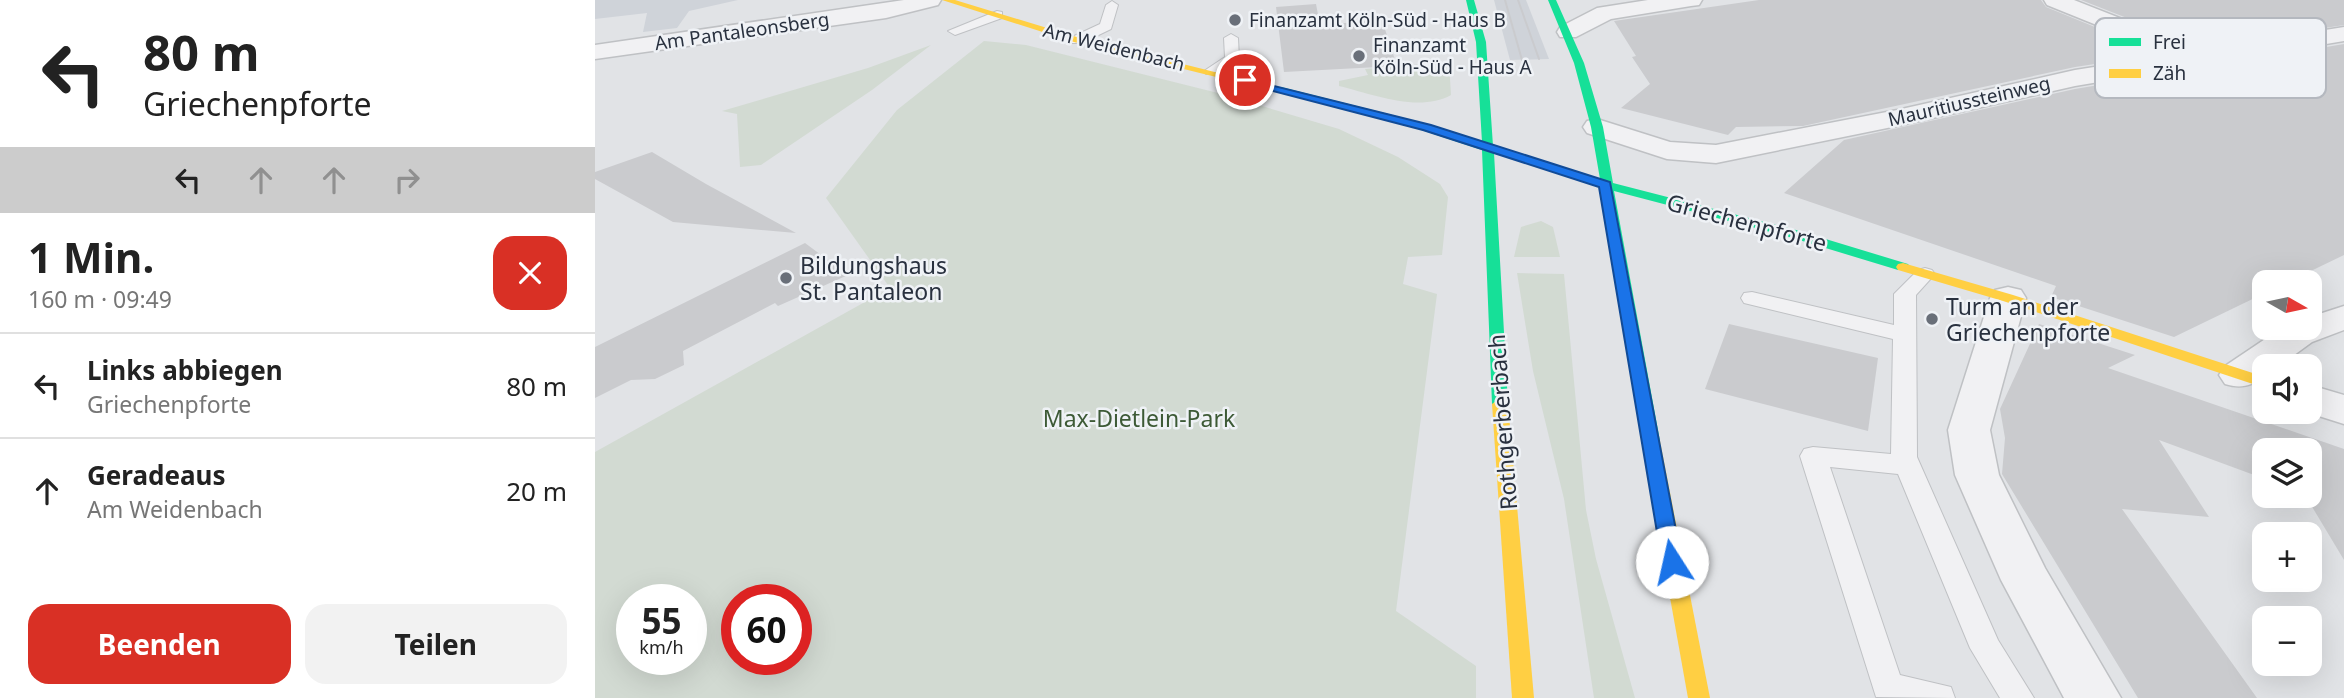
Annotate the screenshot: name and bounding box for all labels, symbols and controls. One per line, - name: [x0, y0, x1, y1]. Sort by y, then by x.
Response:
- street label: Am Pantaleonsberg: [653, 6, 831, 56]
- place label: Finanzamt Köln-Süd - Haus B: [1249, 7, 1506, 33]
- marker: Finanzamt Köln-Süd - Haus B: [1227, 12, 1243, 28]
- street label: Am Weidenbach: [1040, 17, 1188, 77]
- legend: [2095, 18, 2326, 98]
- text: 80 m: [143, 19, 260, 85]
- icon: left: [28, 28, 119, 119]
- text: Frei: [2153, 29, 2186, 55]
- place label: Finanzamt Köln-Süd - Haus A: [1373, 32, 1532, 80]
- marker: Finanzamt Köln-Süd - Haus A: [1351, 48, 1367, 64]
- pin: [1215, 50, 1275, 110]
- text: Zäh: [2153, 60, 2186, 86]
- icon: arrive: [1226, 61, 1264, 99]
- street label: Mauritiussteinweg: [1885, 70, 2053, 132]
- text: Griechenpforte: [143, 82, 372, 125]
- icon: left: [169, 161, 207, 199]
- icon: ahead: [242, 161, 280, 199]
- icon: ahead: [315, 161, 353, 199]
- icon: right: [388, 161, 426, 199]
- street label: Griechenpforte: [1663, 185, 1831, 259]
- text: 1 Min.: [28, 228, 154, 285]
- button: close: [493, 236, 567, 310]
- place label: Bildungshaus St. Pantaleon: [800, 249, 947, 307]
- marker: Bildungshaus St. Pantaleon: [778, 270, 794, 286]
- north arrow: [2252, 270, 2322, 340]
- map controls: [2252, 270, 2322, 676]
- text: 160 m · 09:49: [28, 283, 172, 315]
- place label: Turm an der Griechenpforte: [1946, 290, 2110, 348]
- marker: Turm an der Griechenpforte: [1924, 311, 1940, 327]
- street label: Rothgerberbach: [1480, 333, 1524, 511]
- text: Links abbiegen: [87, 352, 283, 388]
- button: sound: [2252, 354, 2322, 424]
- icon: left: [28, 367, 66, 405]
- text: 80 m: [506, 368, 567, 404]
- text: Griechenpforte: [87, 388, 251, 420]
- park label: Max-Dietlein-Park: [1043, 402, 1236, 434]
- button: layers: [2252, 438, 2322, 508]
- text: Geradeaus: [87, 457, 226, 493]
- icon: ahead: [28, 472, 66, 510]
- text: 20 m: [506, 473, 567, 509]
- text: Am Weidenbach: [87, 493, 263, 525]
- button: +: [2252, 522, 2322, 592]
- position arrow: [1635, 525, 1709, 599]
- speed limit sign: 60: [721, 584, 812, 675]
- text: 55: [641, 597, 682, 644]
- button: Beenden: [28, 604, 291, 684]
- button: Teilen: [305, 604, 567, 684]
- button: −: [2252, 606, 2322, 676]
- text: km/h: [639, 635, 684, 659]

